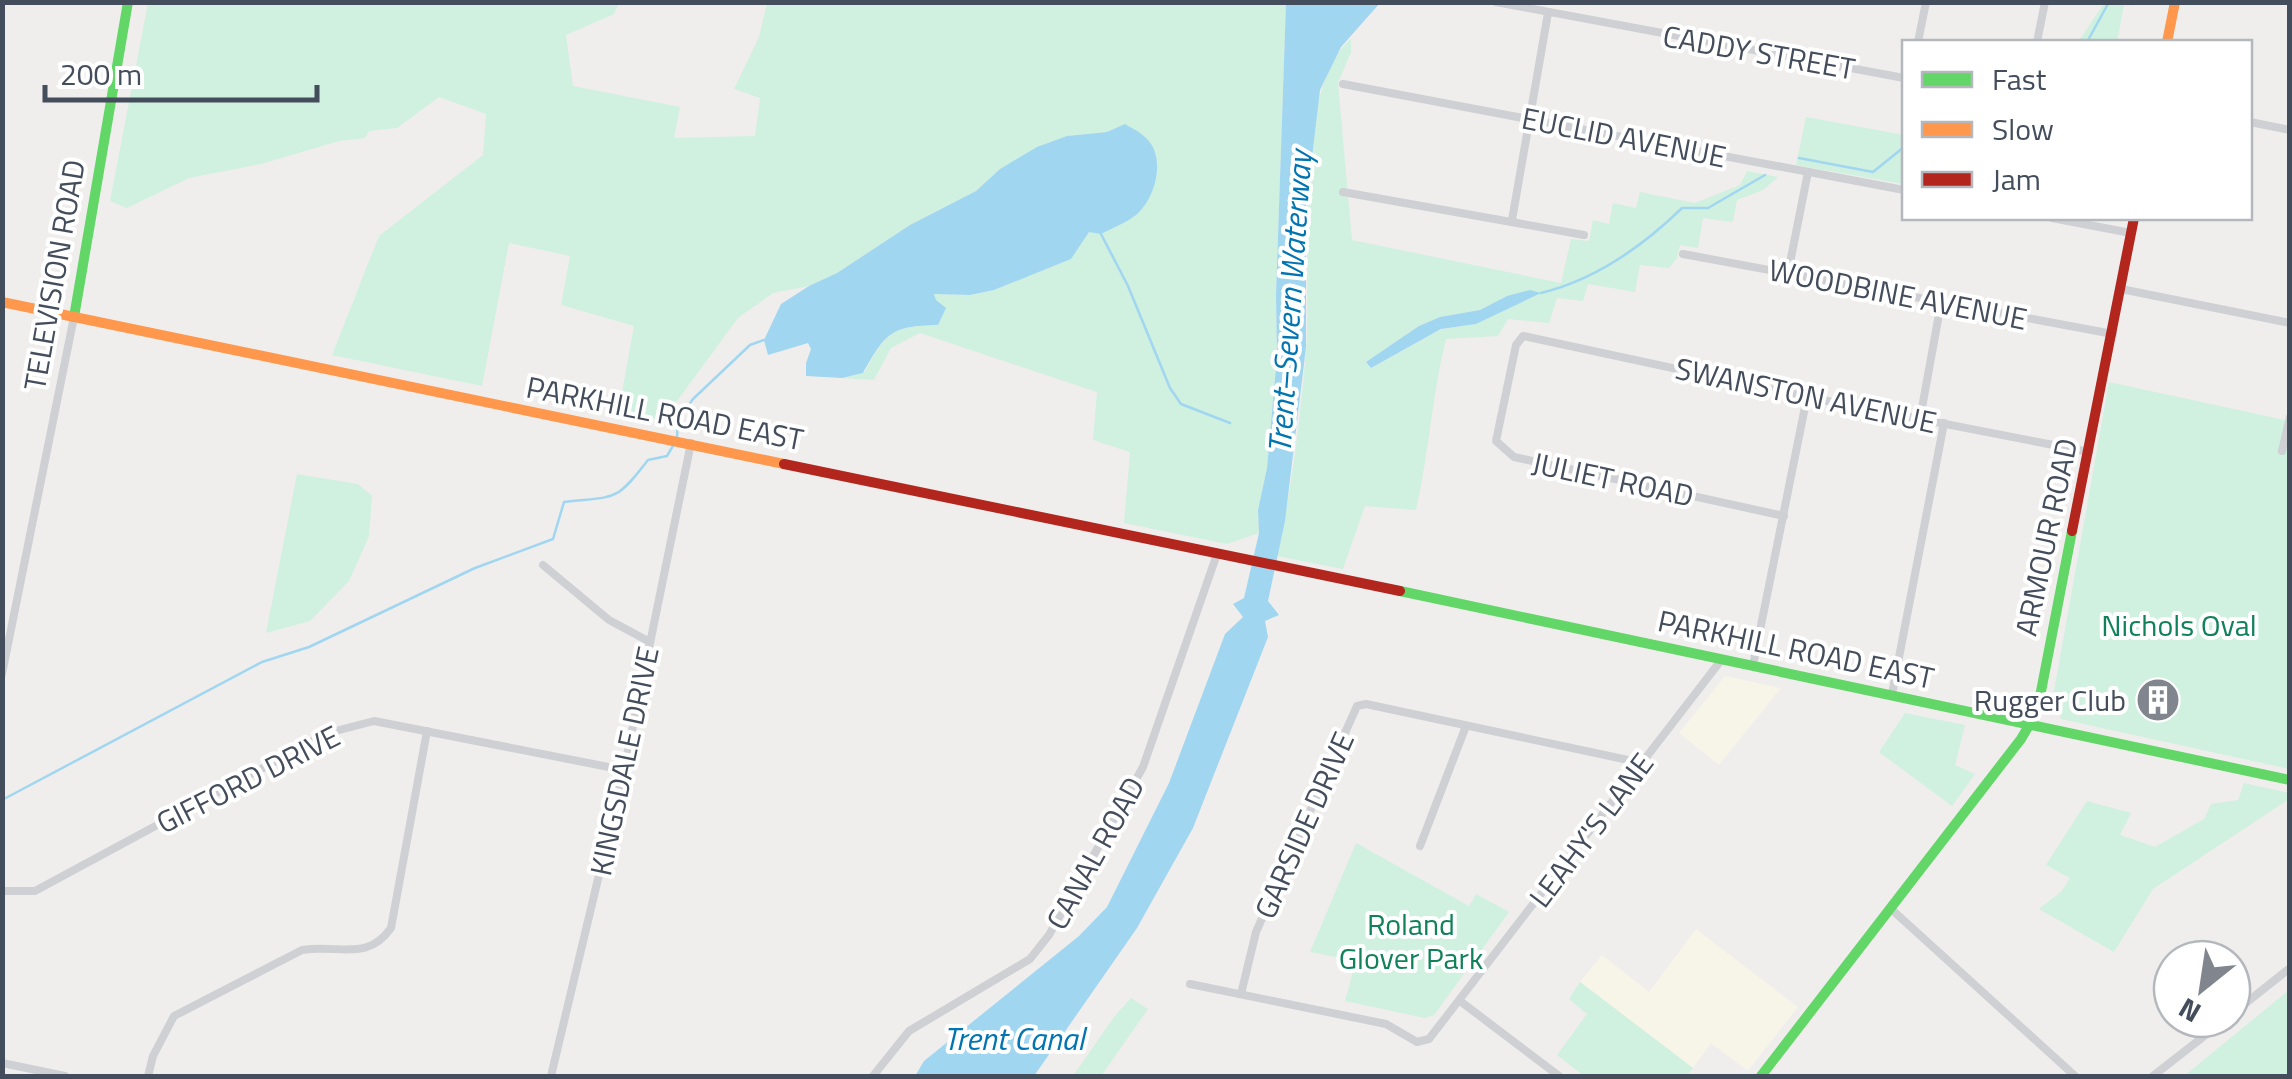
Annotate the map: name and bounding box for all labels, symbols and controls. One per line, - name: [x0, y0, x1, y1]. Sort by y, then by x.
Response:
- street label: CADDY STREET: [1659, 12, 1859, 92]
- scale bar: [45, 40, 318, 102]
- legend: [1902, 40, 2252, 220]
- text: 200 m: [60, 51, 142, 97]
- text: Fast: [1992, 56, 2047, 102]
- street label: EUCLID AVENUE: [1518, 95, 1730, 179]
- text: Slow: [1992, 106, 2054, 152]
- water label: Trent–Severn Waterway: [1254, 146, 1324, 455]
- street label: TELEVISION ROAD: [11, 156, 97, 394]
- text: Jam: [1992, 156, 2041, 202]
- street label: WOODBINE AVENUE: [1765, 246, 2031, 342]
- street label: SWANSTON AVENUE: [1671, 345, 1941, 445]
- street label: PARKHILL ROAD EAST: [523, 364, 808, 462]
- street label: ARMOUR ROAD: [2003, 434, 2089, 640]
- street label: JULIET ROAD: [1528, 439, 1698, 519]
- street label: PARKHILL ROAD EAST: [1654, 597, 1939, 701]
- park label: Nichols Oval: [2101, 602, 2257, 648]
- street label: KINGSDALE DRIVE: [577, 642, 671, 880]
- place label: Rugger Club: [1974, 677, 2126, 723]
- building icon: Rugger Club: [2135, 677, 2181, 723]
- street label: GIFFORD DRIVE: [148, 713, 348, 845]
- street label: GARSIDE DRIVE: [1242, 724, 1366, 926]
- street label: LEAHY'S LANE: [1517, 743, 1665, 917]
- street label: CANAL ROAD: [1034, 768, 1156, 938]
- park label: Roland Glover Park: [1339, 901, 1483, 981]
- north arrow: [2152, 939, 2252, 1039]
- text: N: [2170, 988, 2208, 1035]
- water label: Trent Canal: [944, 1014, 1088, 1062]

